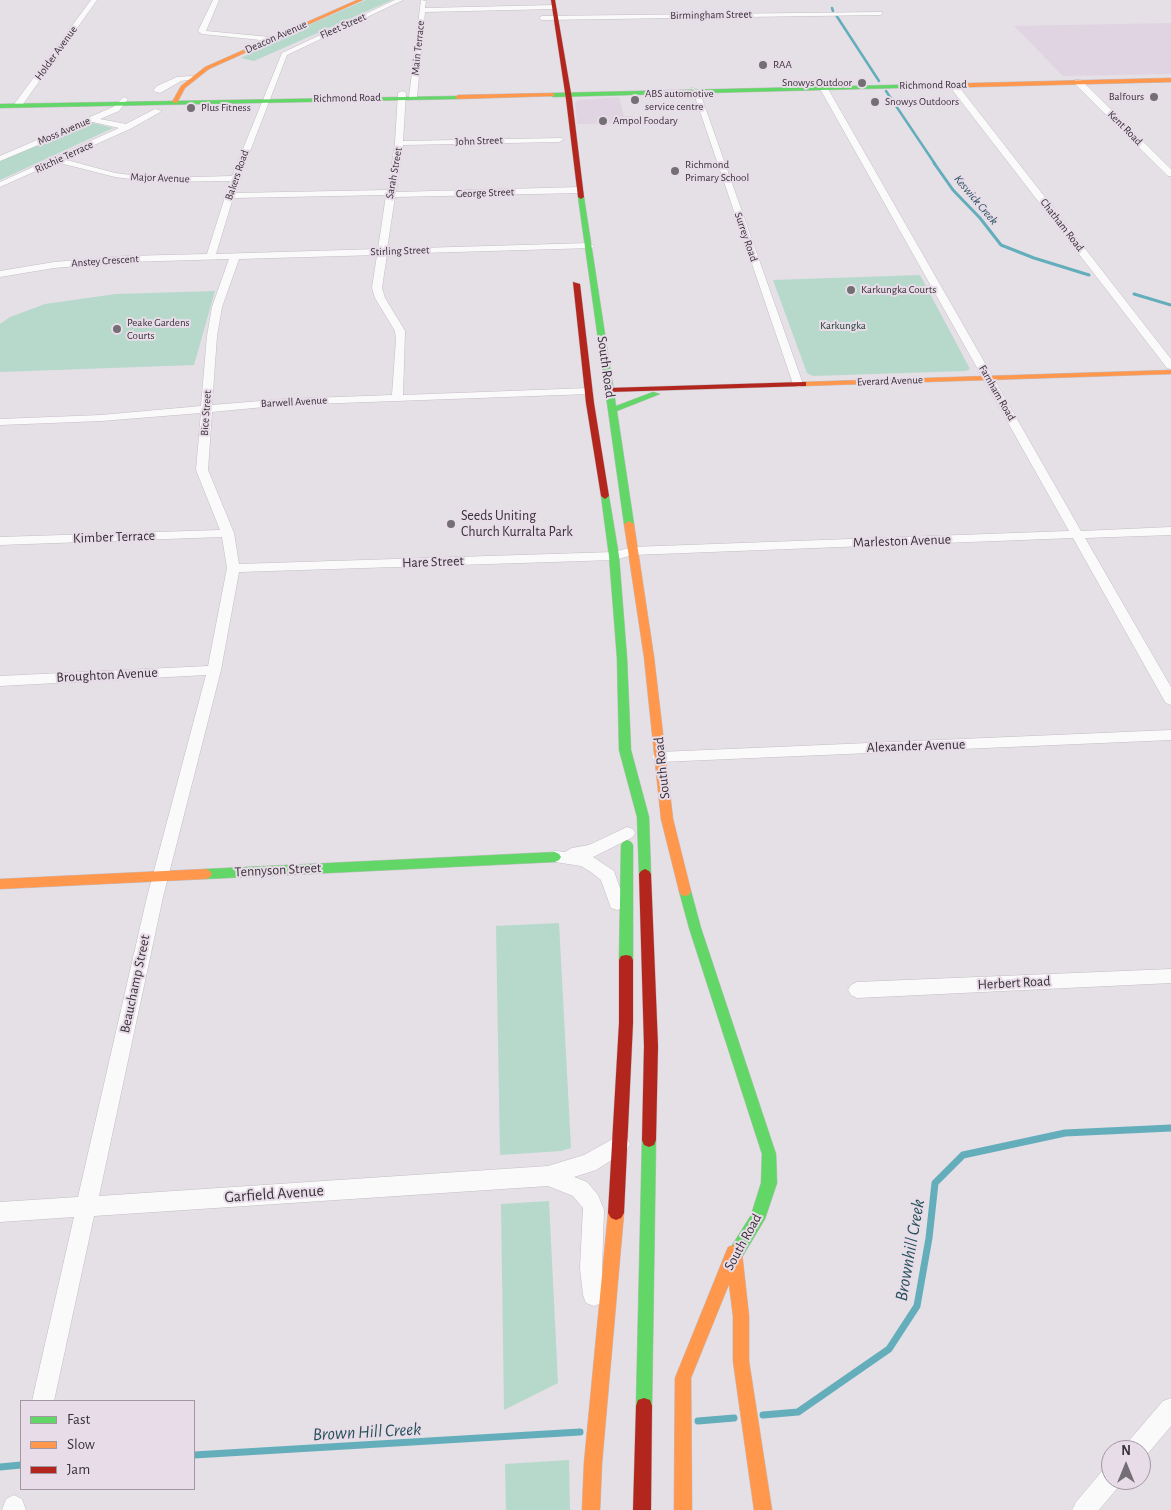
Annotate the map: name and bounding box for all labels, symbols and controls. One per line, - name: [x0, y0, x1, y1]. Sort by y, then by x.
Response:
- street label: Birmingham Street: [670, 8, 752, 22]
- street label: Fleet Street: [318, 10, 368, 42]
- street label: Deacon Avenue: [243, 17, 309, 57]
- street label: Main Terrace: [409, 20, 427, 76]
- street label: Holder Avenue: [32, 23, 80, 83]
- place label: RAA: [773, 58, 792, 72]
- marker: RAA: [757, 59, 769, 71]
- place label: Snowys Outdoor: [782, 76, 852, 90]
- marker: Snowys Outdoor: [856, 77, 868, 89]
- street label: Richmond Road: [899, 78, 967, 92]
- place label: ABS automotive service centre: [645, 87, 714, 113]
- place label: Balfours: [1109, 90, 1144, 104]
- street label: Richmond Road: [313, 91, 381, 105]
- marker: Balfours: [1148, 91, 1160, 103]
- marker: ABS automotive service centre: [629, 94, 641, 106]
- place label: Snowys Outdoors: [885, 95, 959, 109]
- marker: Snowys Outdoors: [869, 96, 881, 108]
- place label: Plus Fitness: [201, 101, 251, 115]
- marker: Plus Fitness: [185, 102, 197, 114]
- street label: Kent Road: [1105, 108, 1145, 148]
- street label: Moss Avenue: [36, 114, 92, 148]
- place label: Ampol Foodary: [613, 114, 678, 128]
- marker: Ampol Foodary: [597, 115, 609, 127]
- street label: John Street: [455, 134, 503, 148]
- street label: Ritchie Terrace: [33, 138, 95, 176]
- street label: Sarah Street: [383, 146, 405, 200]
- street label: Bakers Road: [222, 148, 252, 202]
- place label: Richmond Primary School: [685, 158, 749, 184]
- marker: Richmond Primary School: [669, 165, 681, 177]
- street label: Major Avenue: [130, 170, 190, 186]
- water label: Keswick Creek: [951, 172, 1001, 228]
- street label: George Street: [456, 185, 514, 201]
- street label: Chatham Road: [1037, 196, 1087, 254]
- street label: Surrey Road: [731, 211, 761, 263]
- street label: Stirling Street: [370, 243, 430, 259]
- street label: Anstey Crescent: [71, 252, 139, 270]
- place label: Karkungka Courts: [861, 283, 936, 297]
- marker: Karkungka Courts: [845, 284, 857, 296]
- place label: Peake Gardens Courts: [127, 316, 190, 342]
- park label: Karkungka: [820, 319, 866, 333]
- marker: Peake Gardens Courts: [111, 323, 123, 335]
- street label: South Road: [593, 335, 619, 399]
- street label: Farnham Road: [976, 363, 1018, 423]
- street label: Everard Avenue: [857, 373, 923, 389]
- street label: Bice Street: [198, 390, 214, 436]
- street label: Barwell Avenue: [261, 394, 327, 410]
- place label: Seeds Uniting Church Kurralta Park: [461, 508, 573, 540]
- marker: Seeds Uniting Church Kurralta Park: [445, 518, 457, 530]
- street label: Kimber Terrace: [73, 527, 155, 547]
- street label: Marleston Avenue: [853, 531, 951, 551]
- street label: Hare Street: [402, 553, 464, 571]
- street label: Broughton Avenue: [56, 664, 158, 686]
- street label: South Road: [650, 736, 674, 800]
- street label: Alexander Avenue: [866, 736, 966, 756]
- street label: Tennyson Street: [234, 859, 322, 881]
- street label: Beauchamp Street: [116, 933, 154, 1035]
- street label: Herbert Road: [977, 973, 1051, 993]
- street label: Garfield Avenue: [224, 1181, 324, 1207]
- water label: Brownhill Creek: [890, 1197, 930, 1303]
- street label: South Road: [721, 1211, 765, 1273]
- legend: [20, 1400, 195, 1490]
- text: Fast: [67, 1412, 90, 1427]
- water label: Brown Hill Creek: [312, 1418, 422, 1446]
- text: Slow: [67, 1437, 95, 1452]
- north arrow: [1101, 1440, 1151, 1490]
- text: N: [1121, 1444, 1131, 1458]
- text: Jam: [67, 1462, 90, 1477]

